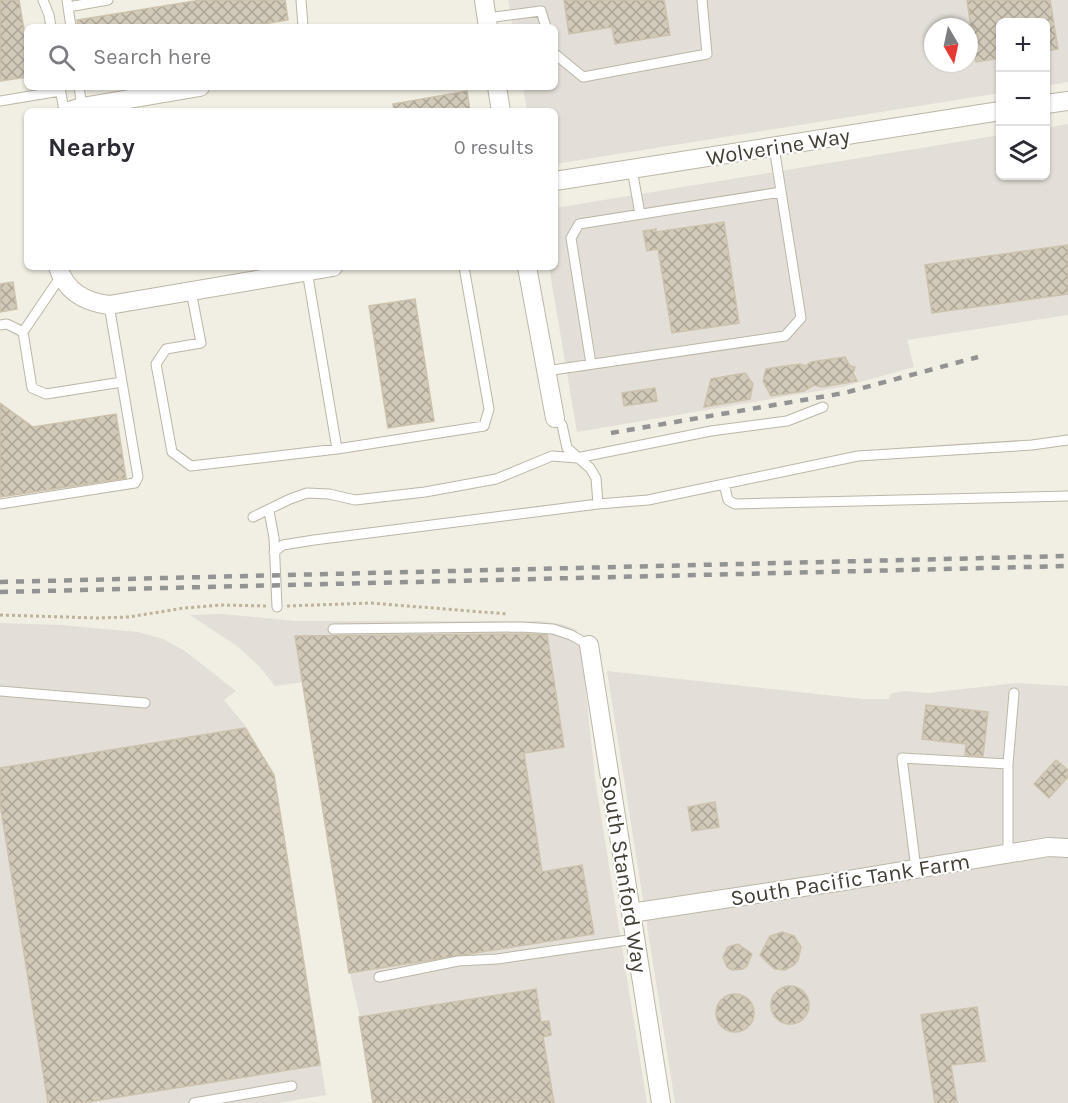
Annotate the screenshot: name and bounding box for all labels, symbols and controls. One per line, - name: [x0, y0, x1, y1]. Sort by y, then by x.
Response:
- north arrow: [924, 18, 978, 72]
- map controls: [996, 18, 1050, 180]
- button: +: [996, 18, 1050, 72]
- search box: [24, 24, 558, 90]
- icon: search: [45, 41, 78, 74]
- text: Search here: [93, 44, 211, 70]
- button: −: [996, 72, 1050, 126]
- street label: Wolverine Way: [704, 123, 852, 171]
- button: layers: [996, 126, 1050, 180]
- text: Nearby: [48, 132, 135, 163]
- text: 0 results: [454, 136, 534, 159]
- street label: South Stanford Way: [596, 774, 652, 975]
- street label: South Pacific Tank Farm: [729, 848, 972, 912]

